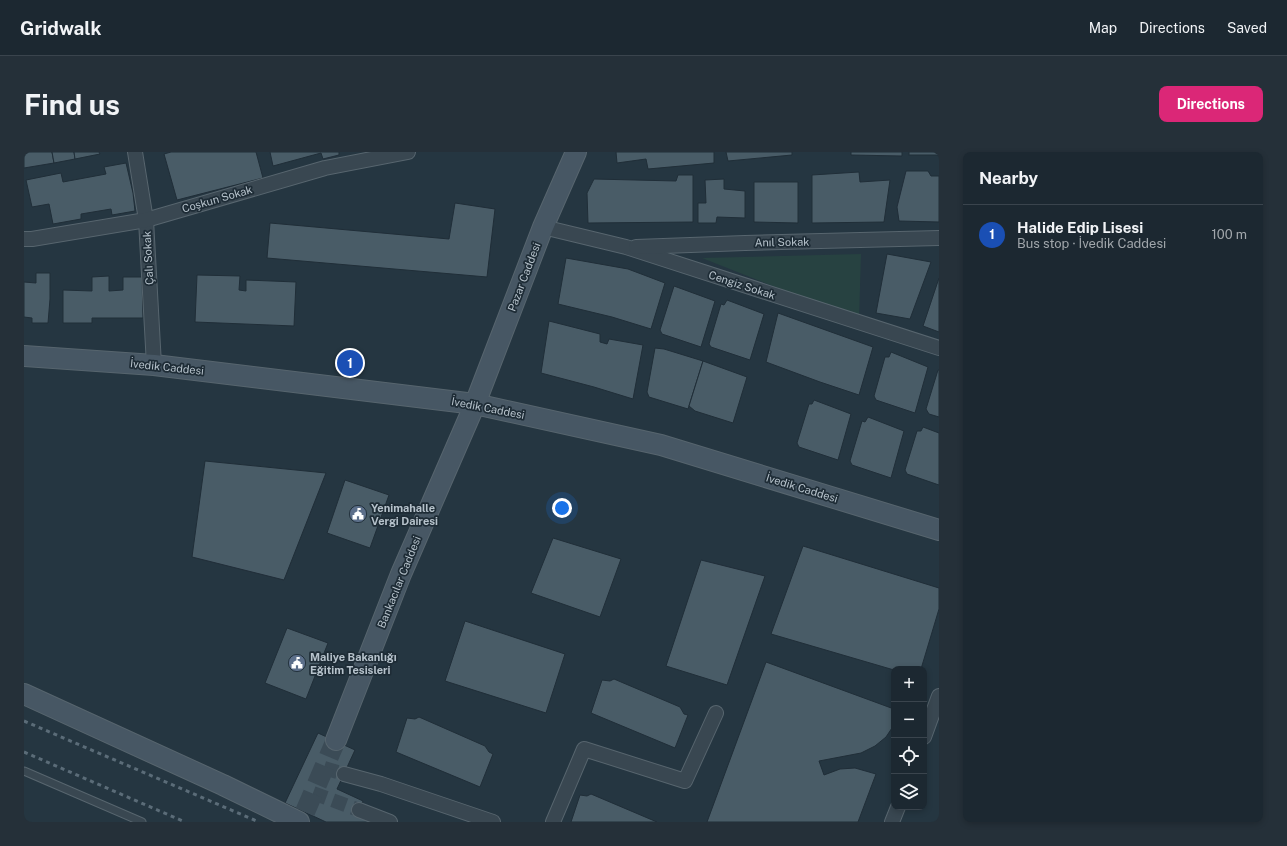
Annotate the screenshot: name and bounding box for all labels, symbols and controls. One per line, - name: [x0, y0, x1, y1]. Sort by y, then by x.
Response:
- text: Gridwalk: [20, 17, 101, 39]
- text: Map: [1089, 20, 1117, 36]
- text: Directions: [1139, 20, 1205, 36]
- text: Saved: [1227, 20, 1267, 36]
- button: Directions: [1159, 86, 1263, 122]
- text: Find us: [24, 88, 120, 121]
- text: Nearby: [979, 168, 1038, 188]
- street label: Coşkun Sokak: [180, 183, 254, 216]
- text: Halide Edip Lisesi: [1017, 219, 1143, 236]
- text: 1: [989, 227, 995, 242]
- text: 100 m: [1211, 227, 1247, 242]
- street label: Çalı Sokak: [141, 231, 156, 285]
- street label: Anıl Sokak: [755, 236, 809, 248]
- text: Bus stop · İvedik Caddesi: [1017, 236, 1166, 251]
- street label: Pazar Caddesi: [505, 241, 543, 313]
- street label: Cengiz Sokak: [707, 269, 777, 301]
- pin: 1: [337, 348, 363, 378]
- street label: İvedik Caddesi: [129, 356, 205, 377]
- street label: İvedik Caddesi: [450, 394, 526, 421]
- street label: İvedik Caddesi: [765, 470, 840, 505]
- your location: [552, 498, 572, 518]
- place label: Yenimahalle Vergi Dairesi: [371, 502, 438, 527]
- public building icon: Yenimahalle Vergi Dairesi: [348, 504, 368, 524]
- street label: Bankacılar Caddesi: [375, 534, 423, 630]
- place label: Maliye Bakanlığı Eğitim Tesisleri: [310, 651, 397, 676]
- public building icon: Maliye Bakanlığı Eğitim Tesisleri: [287, 653, 307, 673]
- map controls: [891, 666, 927, 810]
- button: +: [891, 666, 927, 702]
- button: −: [891, 702, 927, 738]
- button: locate: [891, 738, 927, 774]
- button: layers: [891, 774, 927, 810]

